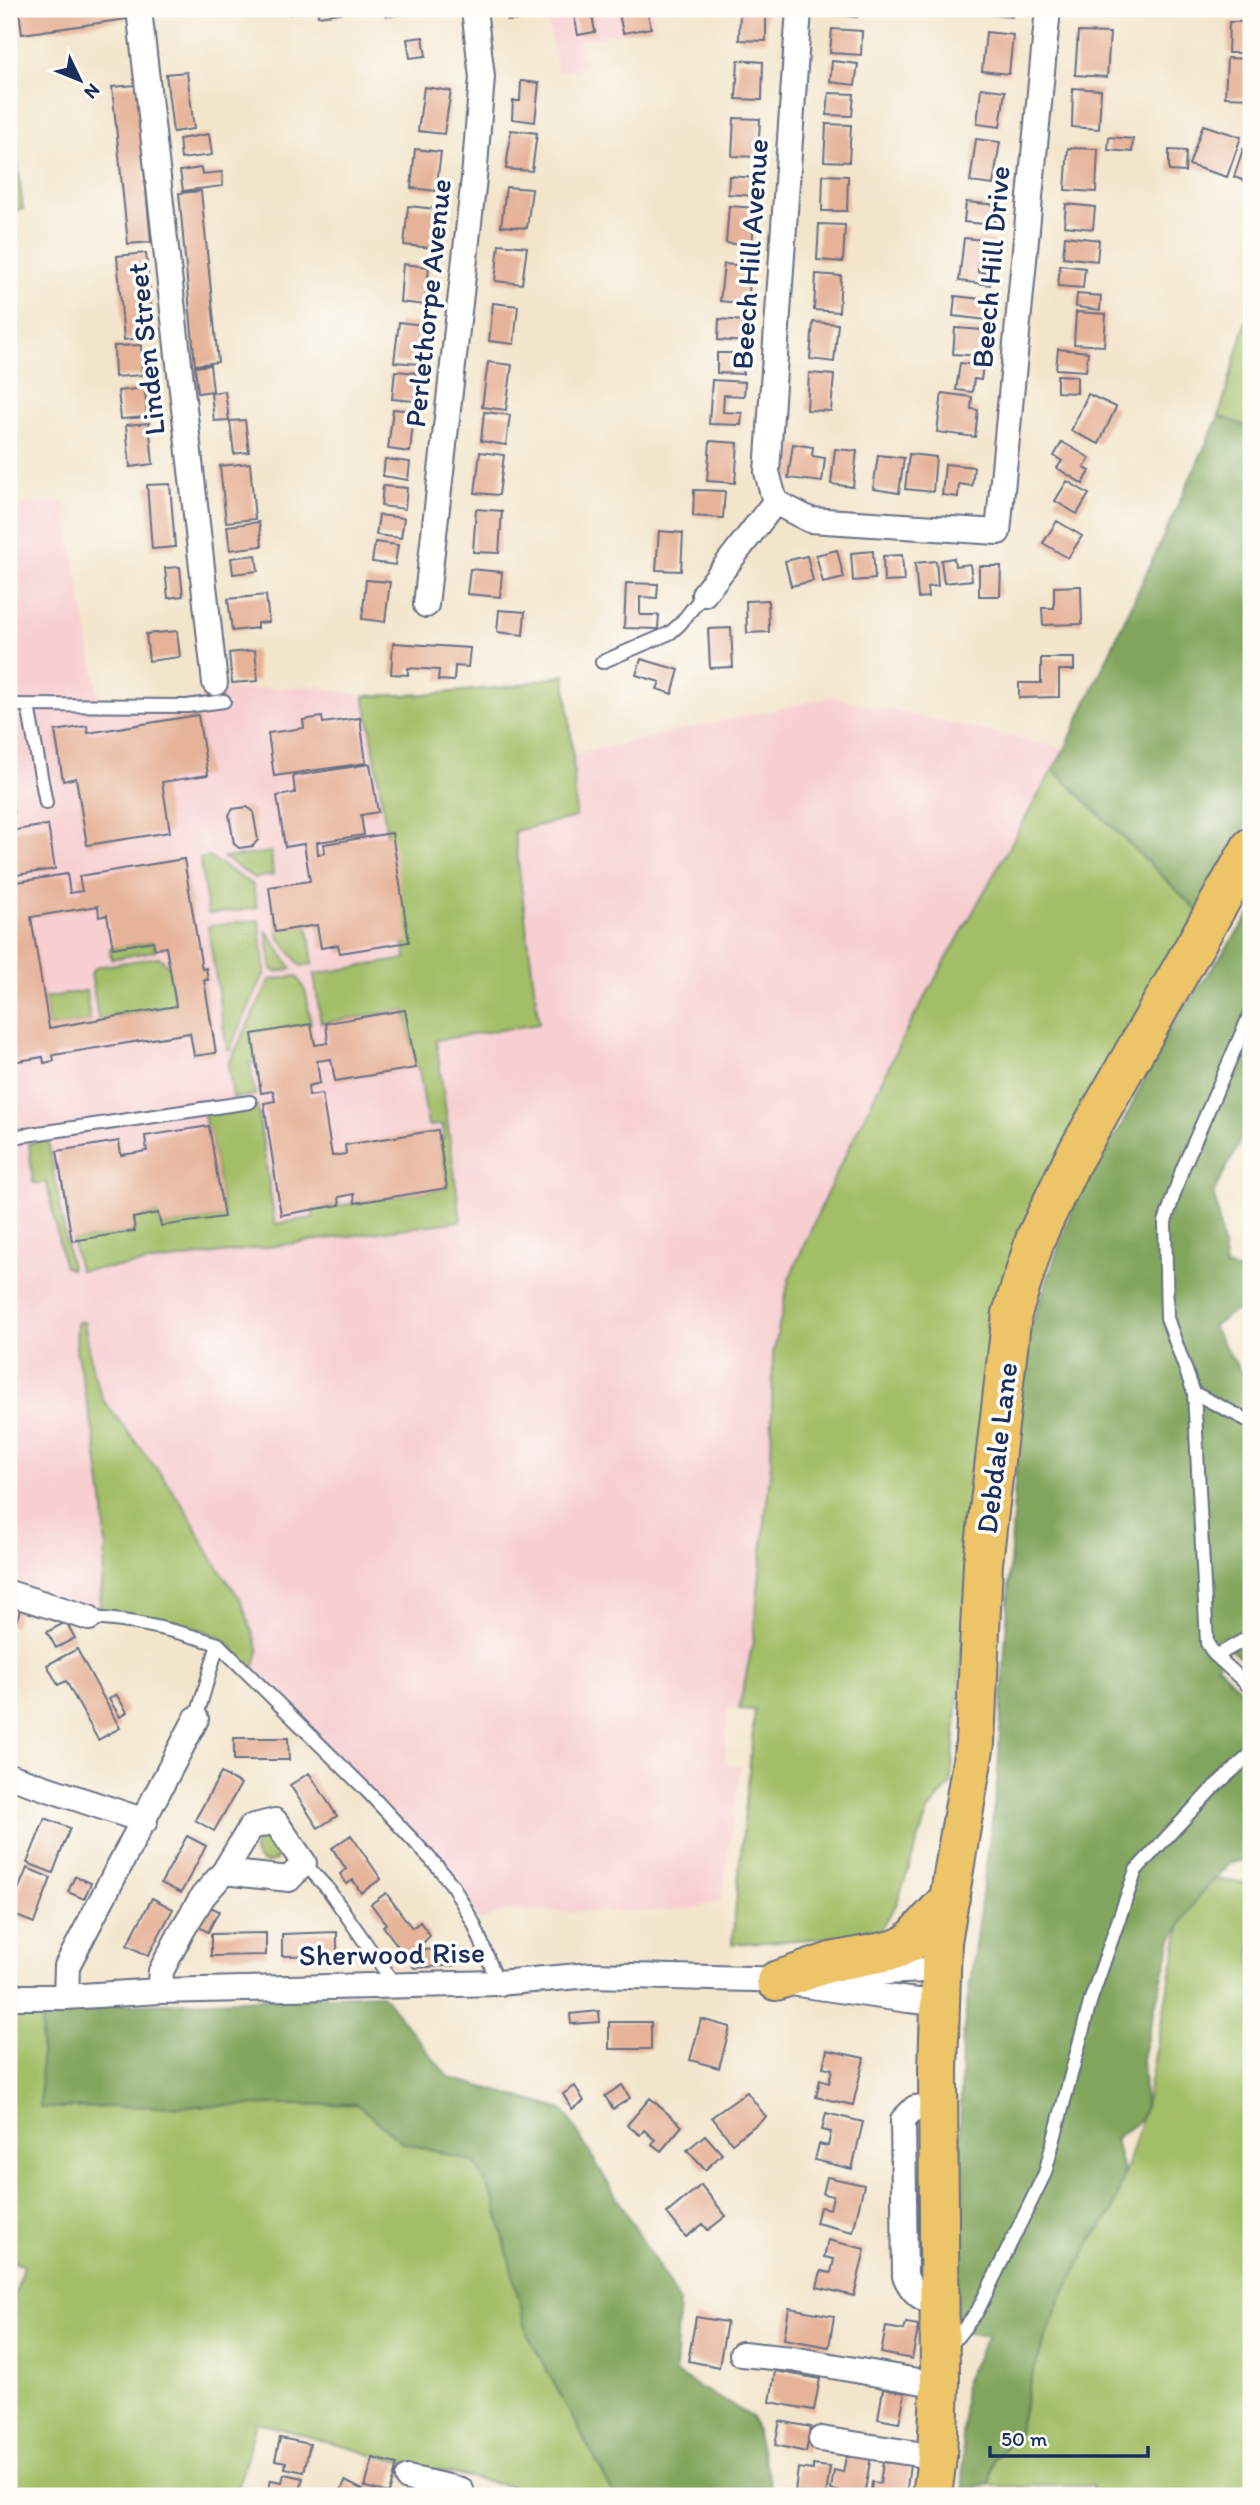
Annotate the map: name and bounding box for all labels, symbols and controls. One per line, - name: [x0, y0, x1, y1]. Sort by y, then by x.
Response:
- north arrow: [46, 46, 116, 116]
- text: N: [79, 79, 105, 104]
- street label: Beech Hill Avenue: [723, 137, 776, 371]
- street label: Beech Hill Drive: [963, 164, 1018, 370]
- street label: Perlethorpe Avenue: [396, 177, 459, 429]
- street label: Linden Street: [118, 261, 173, 437]
- street label: Debdale Lane: [968, 1360, 1025, 1536]
- street label: Sherwood Rise: [299, 1933, 485, 1974]
- scale bar: [990, 2414, 1148, 2458]
- text: 50 m: [1001, 2426, 1048, 2451]

